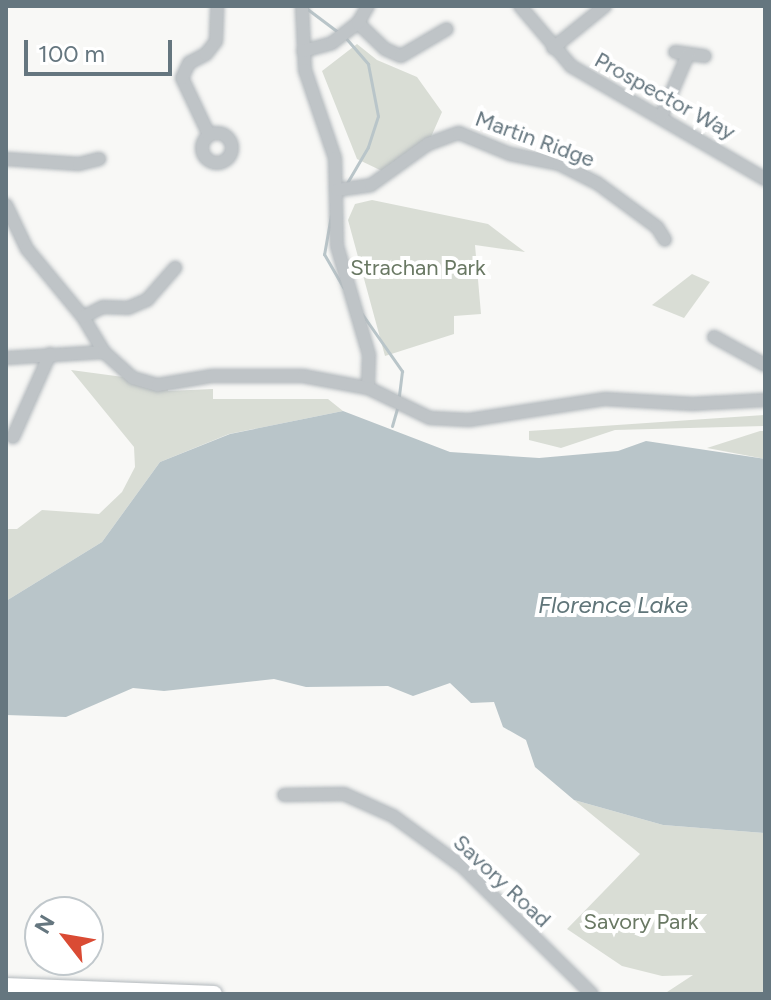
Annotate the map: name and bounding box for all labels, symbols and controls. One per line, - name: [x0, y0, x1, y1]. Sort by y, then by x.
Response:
- scale bar: [28, 24, 176, 74]
- text: 100 m: [38, 39, 105, 68]
- street label: Prospector Way: [590, 46, 740, 146]
- street label: Martin Ridge: [472, 105, 598, 173]
- park label: Strachan Park: [350, 255, 486, 281]
- water label: Florence Lake: [538, 591, 688, 619]
- street label: Savory Road: [448, 829, 556, 933]
- north arrow: [24, 896, 104, 976]
- park label: Savory Park: [584, 909, 698, 935]
- text: N: [29, 910, 61, 939]

